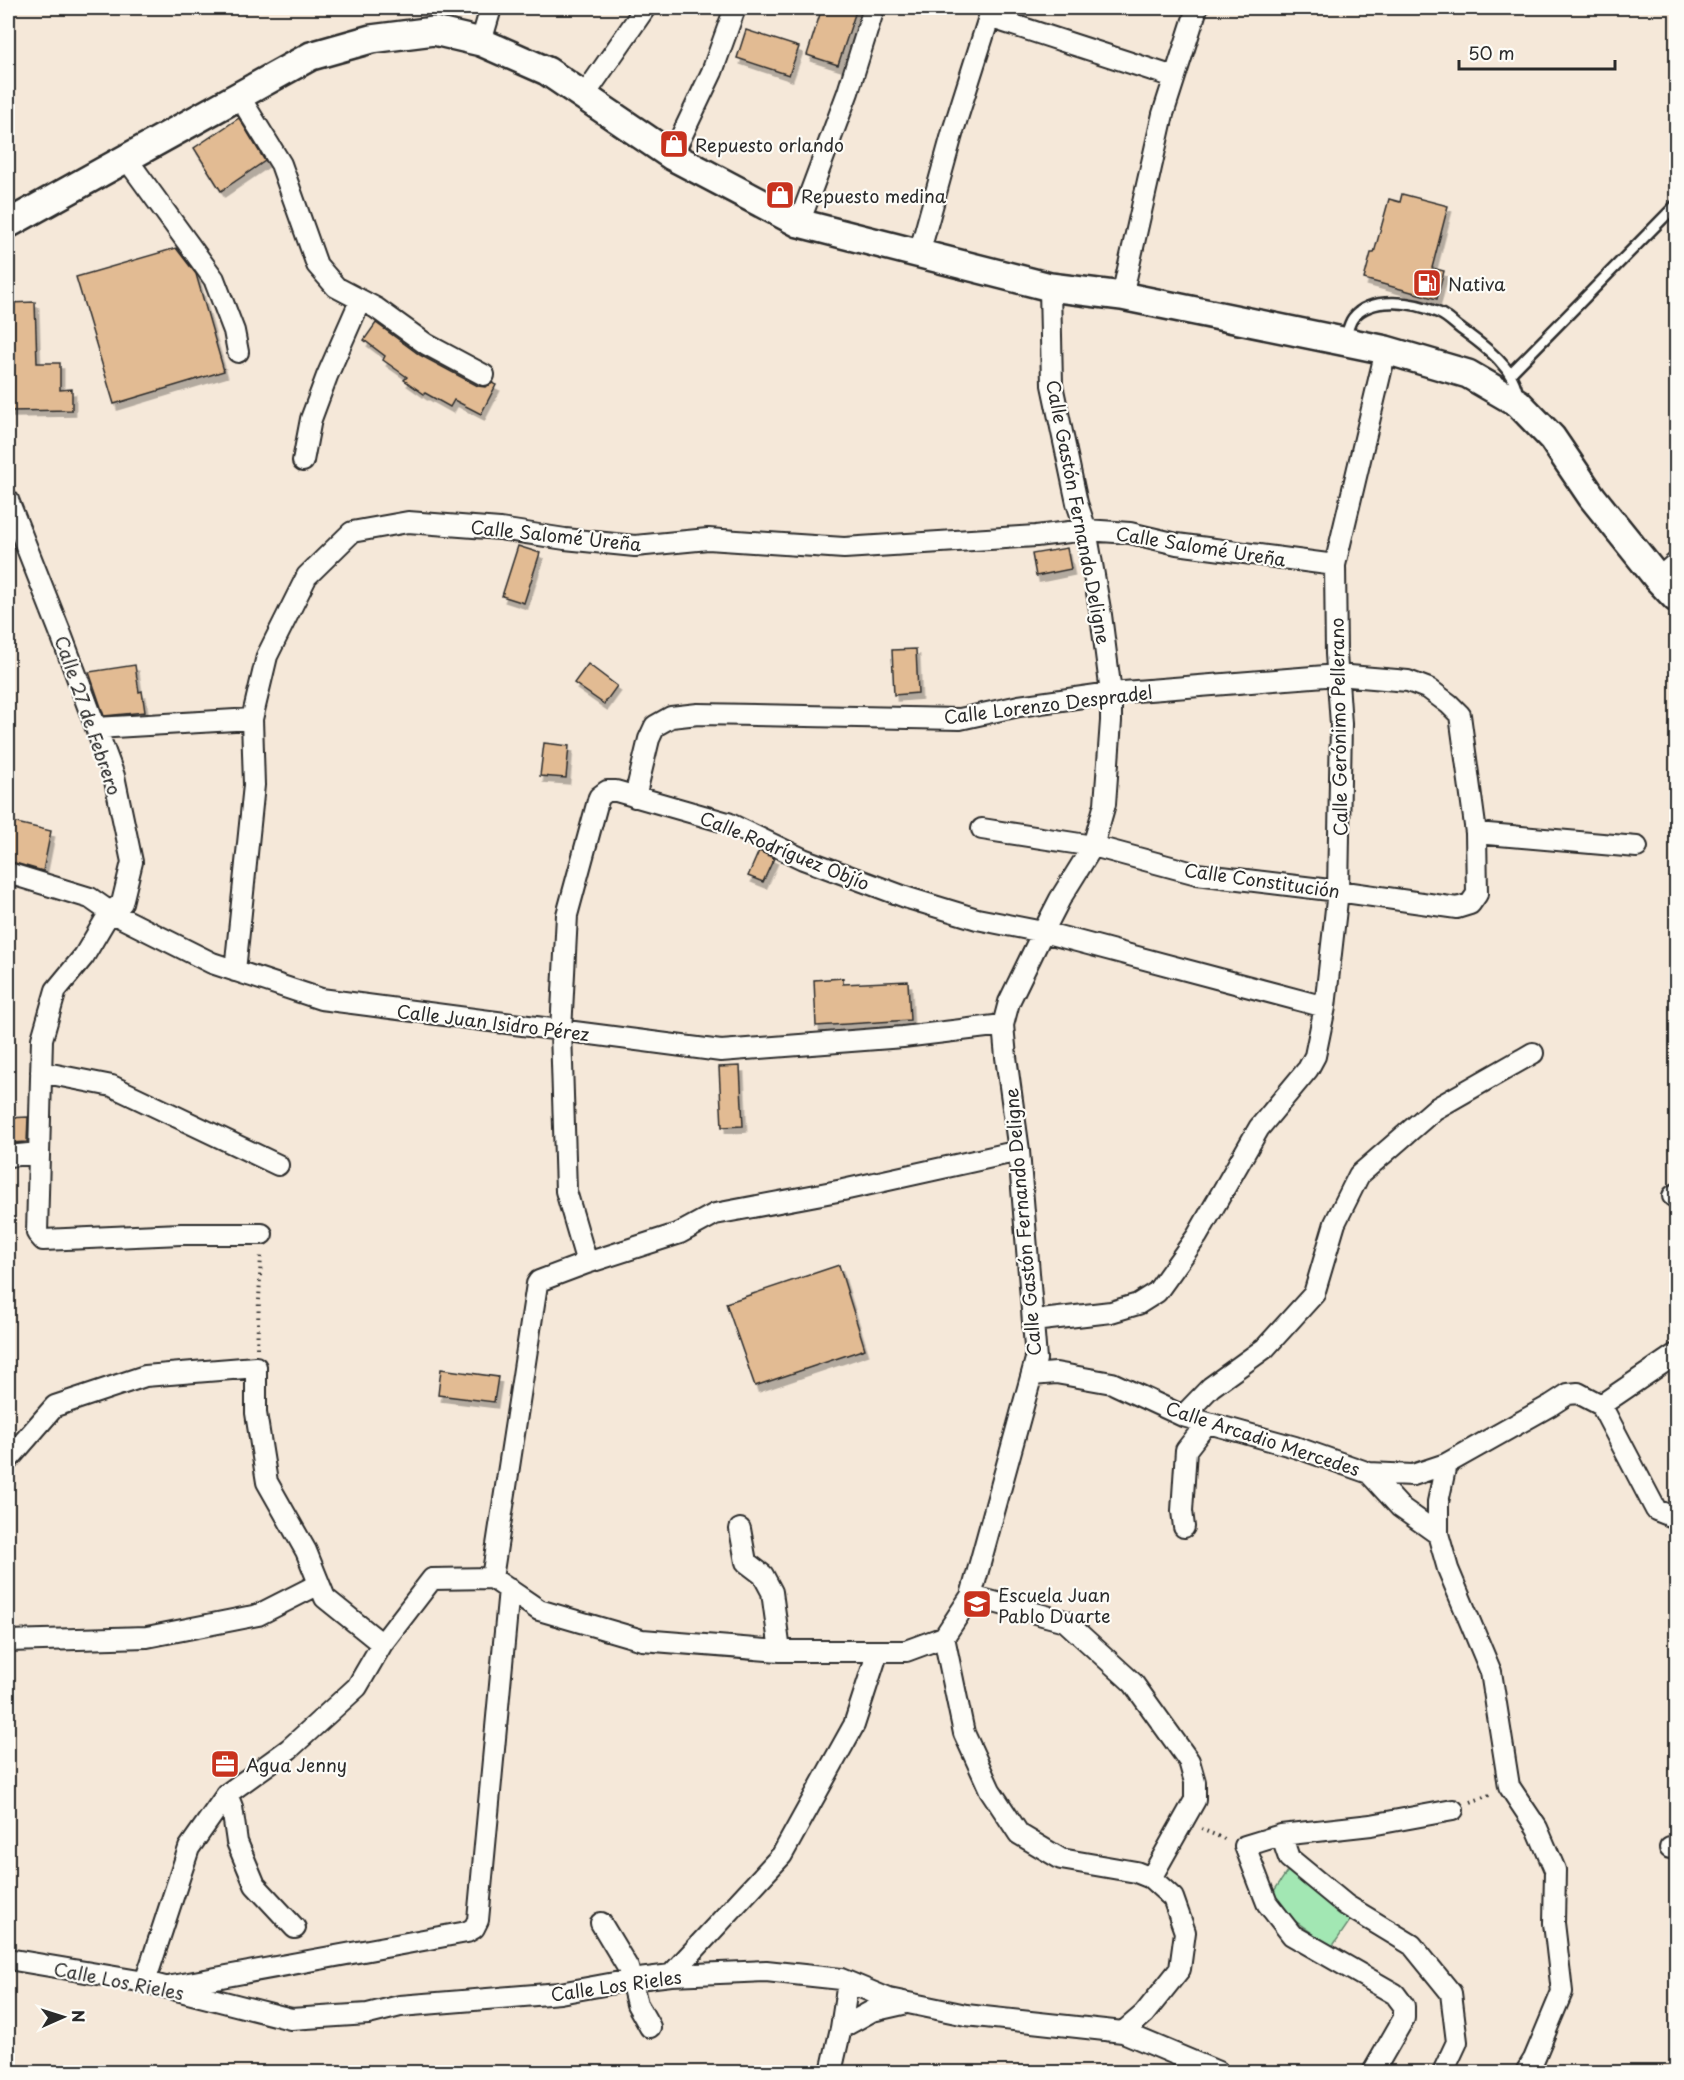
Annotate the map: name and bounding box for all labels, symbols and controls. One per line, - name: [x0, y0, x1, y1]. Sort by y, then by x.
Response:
- scale bar: [1459, 33, 1615, 71]
- text: 50 m: [1468, 39, 1515, 66]
- shop icon: Repuesto orlando: [658, 128, 690, 160]
- place label: Repuesto orlando: [695, 131, 844, 158]
- shop icon: Repuesto medina: [764, 179, 796, 211]
- place label: Repuesto medina: [801, 182, 947, 209]
- fuel station icon: Nativa: [1411, 267, 1443, 299]
- place label: Nativa: [1448, 270, 1506, 297]
- street label: Calle Gastón Fernando Deligne: [1040, 378, 1118, 646]
- street label: Calle Salomé Ureña: [469, 513, 644, 557]
- street label: Calle Salomé Ureña: [1114, 519, 1289, 573]
- street label: Calle Gerónimo Pellerano: [1323, 618, 1353, 836]
- street label: Calle 27 de Febrero: [49, 632, 129, 798]
- street label: Calle Lorenzo Despradel: [942, 678, 1154, 730]
- street label: Calle Rodríguez Objío: [696, 804, 874, 896]
- street label: Calle Constitución: [1182, 856, 1342, 904]
- street label: Calle Juan Isidro Pérez: [395, 997, 591, 1047]
- street label: Calle Gastón Fernando Deligne: [997, 1087, 1047, 1357]
- street label: Calle Arcadio Mercedes: [1163, 1394, 1363, 1482]
- place label: Escuela Juan Pablo Duarte: [998, 1581, 1111, 1629]
- school or university icon: Escuela Juan Pablo Duarte: [961, 1588, 993, 1620]
- office icon: Agua Jenny: [209, 1748, 241, 1780]
- place label: Agua Jenny: [246, 1751, 347, 1778]
- street label: Calle Los Rieles: [52, 1954, 186, 2006]
- street label: Calle Los Rieles: [549, 1962, 683, 2008]
- north arrow: [33, 1987, 93, 2047]
- text: N: [67, 2009, 91, 2023]

